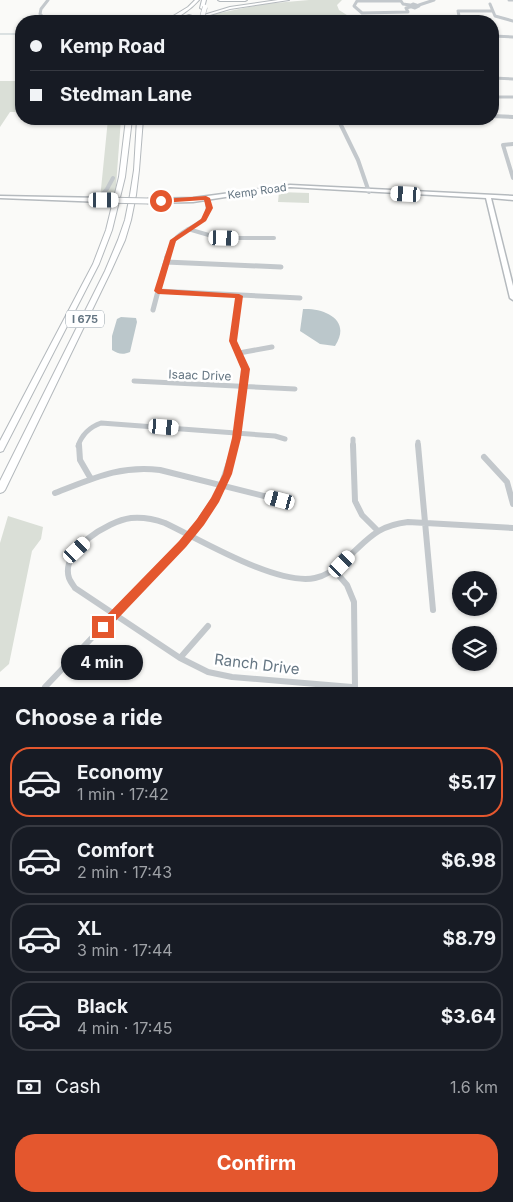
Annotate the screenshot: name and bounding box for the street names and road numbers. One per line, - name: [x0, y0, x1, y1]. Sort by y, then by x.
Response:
- street label: Kemp Road: [227, 180, 287, 202]
- road number: I 675: [66, 310, 104, 328]
- street label: Isaac Drive: [168, 366, 232, 384]
- street label: Ranch Drive: [213, 649, 301, 679]

